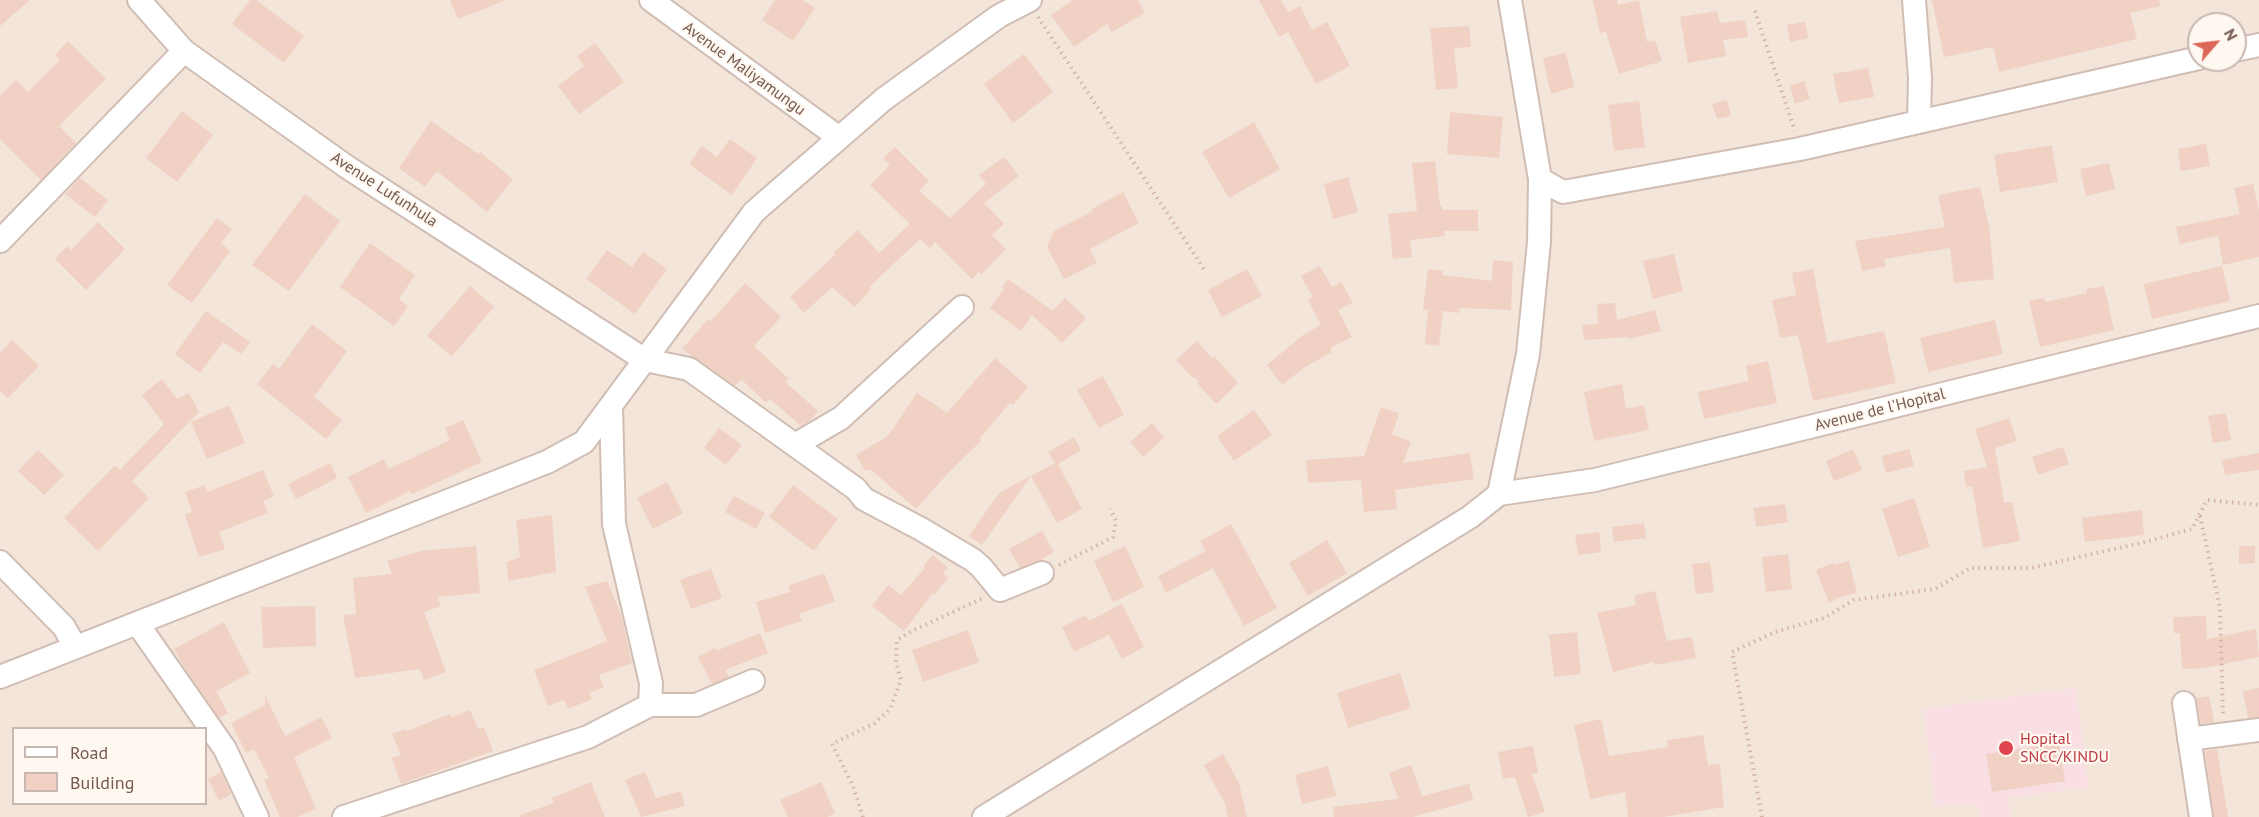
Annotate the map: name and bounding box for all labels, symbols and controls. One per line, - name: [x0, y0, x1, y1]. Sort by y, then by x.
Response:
- north arrow: [2187, 12, 2247, 72]
- street label: Avenue Maliyamungu: [679, 18, 809, 120]
- text: N: [2220, 25, 2242, 44]
- street label: Avenue Lufunhula: [327, 148, 441, 232]
- street label: Avenue de l'Hopital: [1813, 385, 1947, 435]
- legend: [12, 727, 207, 805]
- place label: Hopital SNCC/KINDU: [2020, 729, 2109, 767]
- marker: Hopital SNCC/KINDU: [1997, 739, 2015, 757]
- text: Road: [70, 741, 108, 764]
- text: Building: [70, 771, 134, 794]

